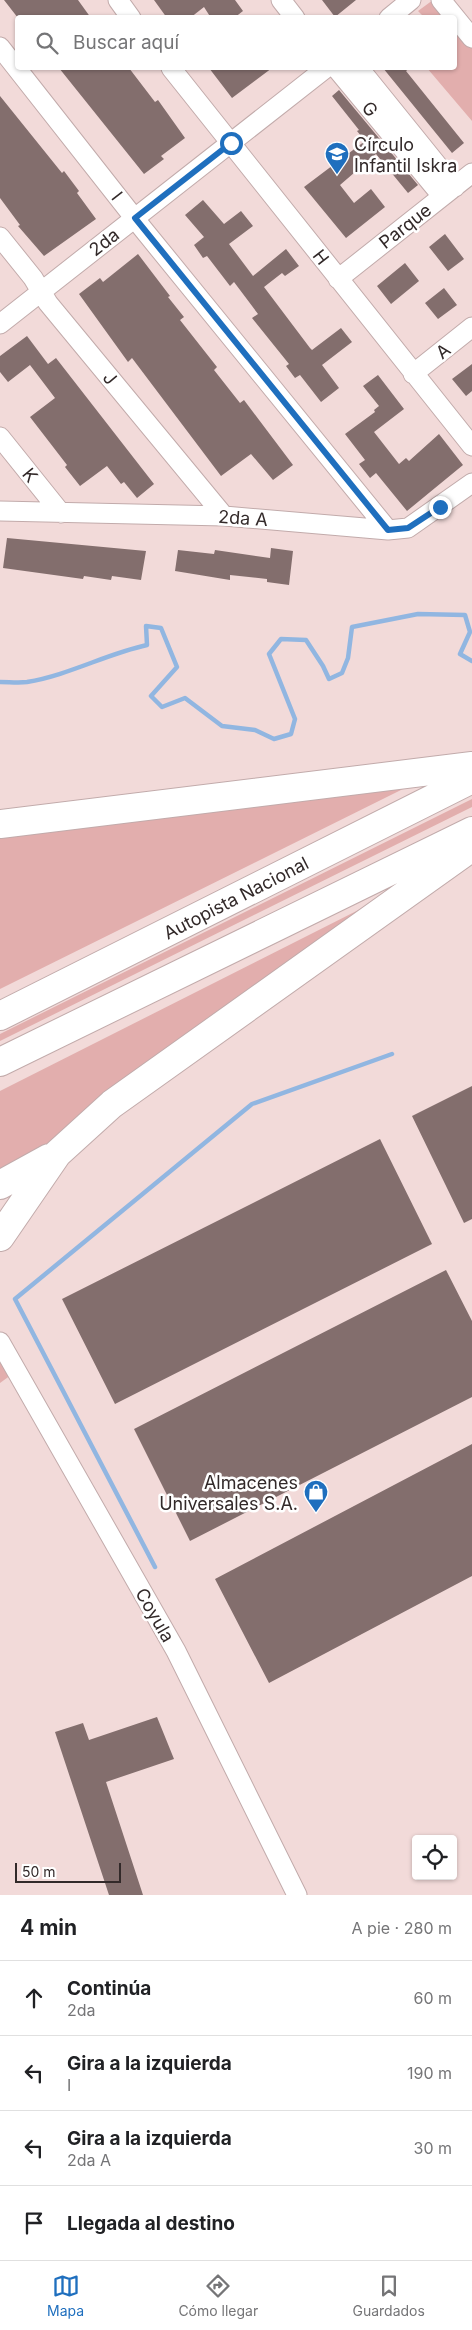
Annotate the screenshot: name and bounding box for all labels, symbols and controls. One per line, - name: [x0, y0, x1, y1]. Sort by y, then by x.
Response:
- search box: [15, 15, 457, 70]
- icon: search: [33, 29, 61, 57]
- text: Buscar aquí: [73, 31, 179, 54]
- street label: G: [358, 97, 382, 121]
- route start: [220, 132, 243, 155]
- place label: Círculo Infantil Iskra: [354, 134, 457, 176]
- school or university icon: Círculo Infantil Iskra: [324, 141, 350, 175]
- street label: I: [107, 188, 127, 204]
- street label: Parque: [375, 199, 435, 253]
- street label: 2da: [85, 224, 123, 260]
- street label: H: [309, 245, 333, 269]
- street label: A: [432, 339, 454, 363]
- street label: J: [99, 367, 121, 389]
- street label: K: [18, 464, 42, 486]
- route end: [429, 496, 452, 519]
- street label: 2da A: [218, 506, 268, 530]
- street label: Autopista Nacional: [160, 852, 312, 944]
- place label: Almacenes Universales S.A.: [159, 1472, 298, 1514]
- shop icon: Almacenes Universales S.A.: [303, 1479, 329, 1513]
- street label: Coyula: [131, 1584, 179, 1646]
- map controls: [412, 1835, 457, 1880]
- button: locate: [412, 1835, 457, 1880]
- scale bar: [15, 1860, 121, 1883]
- text: 50 m: [22, 1863, 56, 1880]
- text: 4 min: [20, 1915, 77, 1940]
- text: A pie · 280 m: [352, 1918, 452, 1938]
- text: Continúa: [67, 1977, 151, 2000]
- icon: ahead: [20, 1984, 48, 2012]
- text: 60 m: [413, 1988, 452, 2008]
- text: 2da: [67, 2000, 96, 2020]
- text: Gira a la izquierda: [67, 2052, 232, 2075]
- icon: left: [20, 2059, 48, 2087]
- text: 190 m: [407, 2063, 452, 2083]
- text: I: [67, 2075, 71, 2095]
- text: Gira a la izquierda: [67, 2127, 232, 2150]
- icon: left: [20, 2134, 48, 2162]
- text: 30 m: [414, 2138, 452, 2158]
- text: 2da A: [67, 2150, 111, 2170]
- icon: arrive: [20, 2209, 48, 2237]
- text: Llegada al destino: [67, 2212, 235, 2235]
- tab: Mapa: [47, 2272, 84, 2319]
- tab: Cómo llegar: [178, 2272, 258, 2319]
- tab: Guardados: [352, 2272, 425, 2319]

